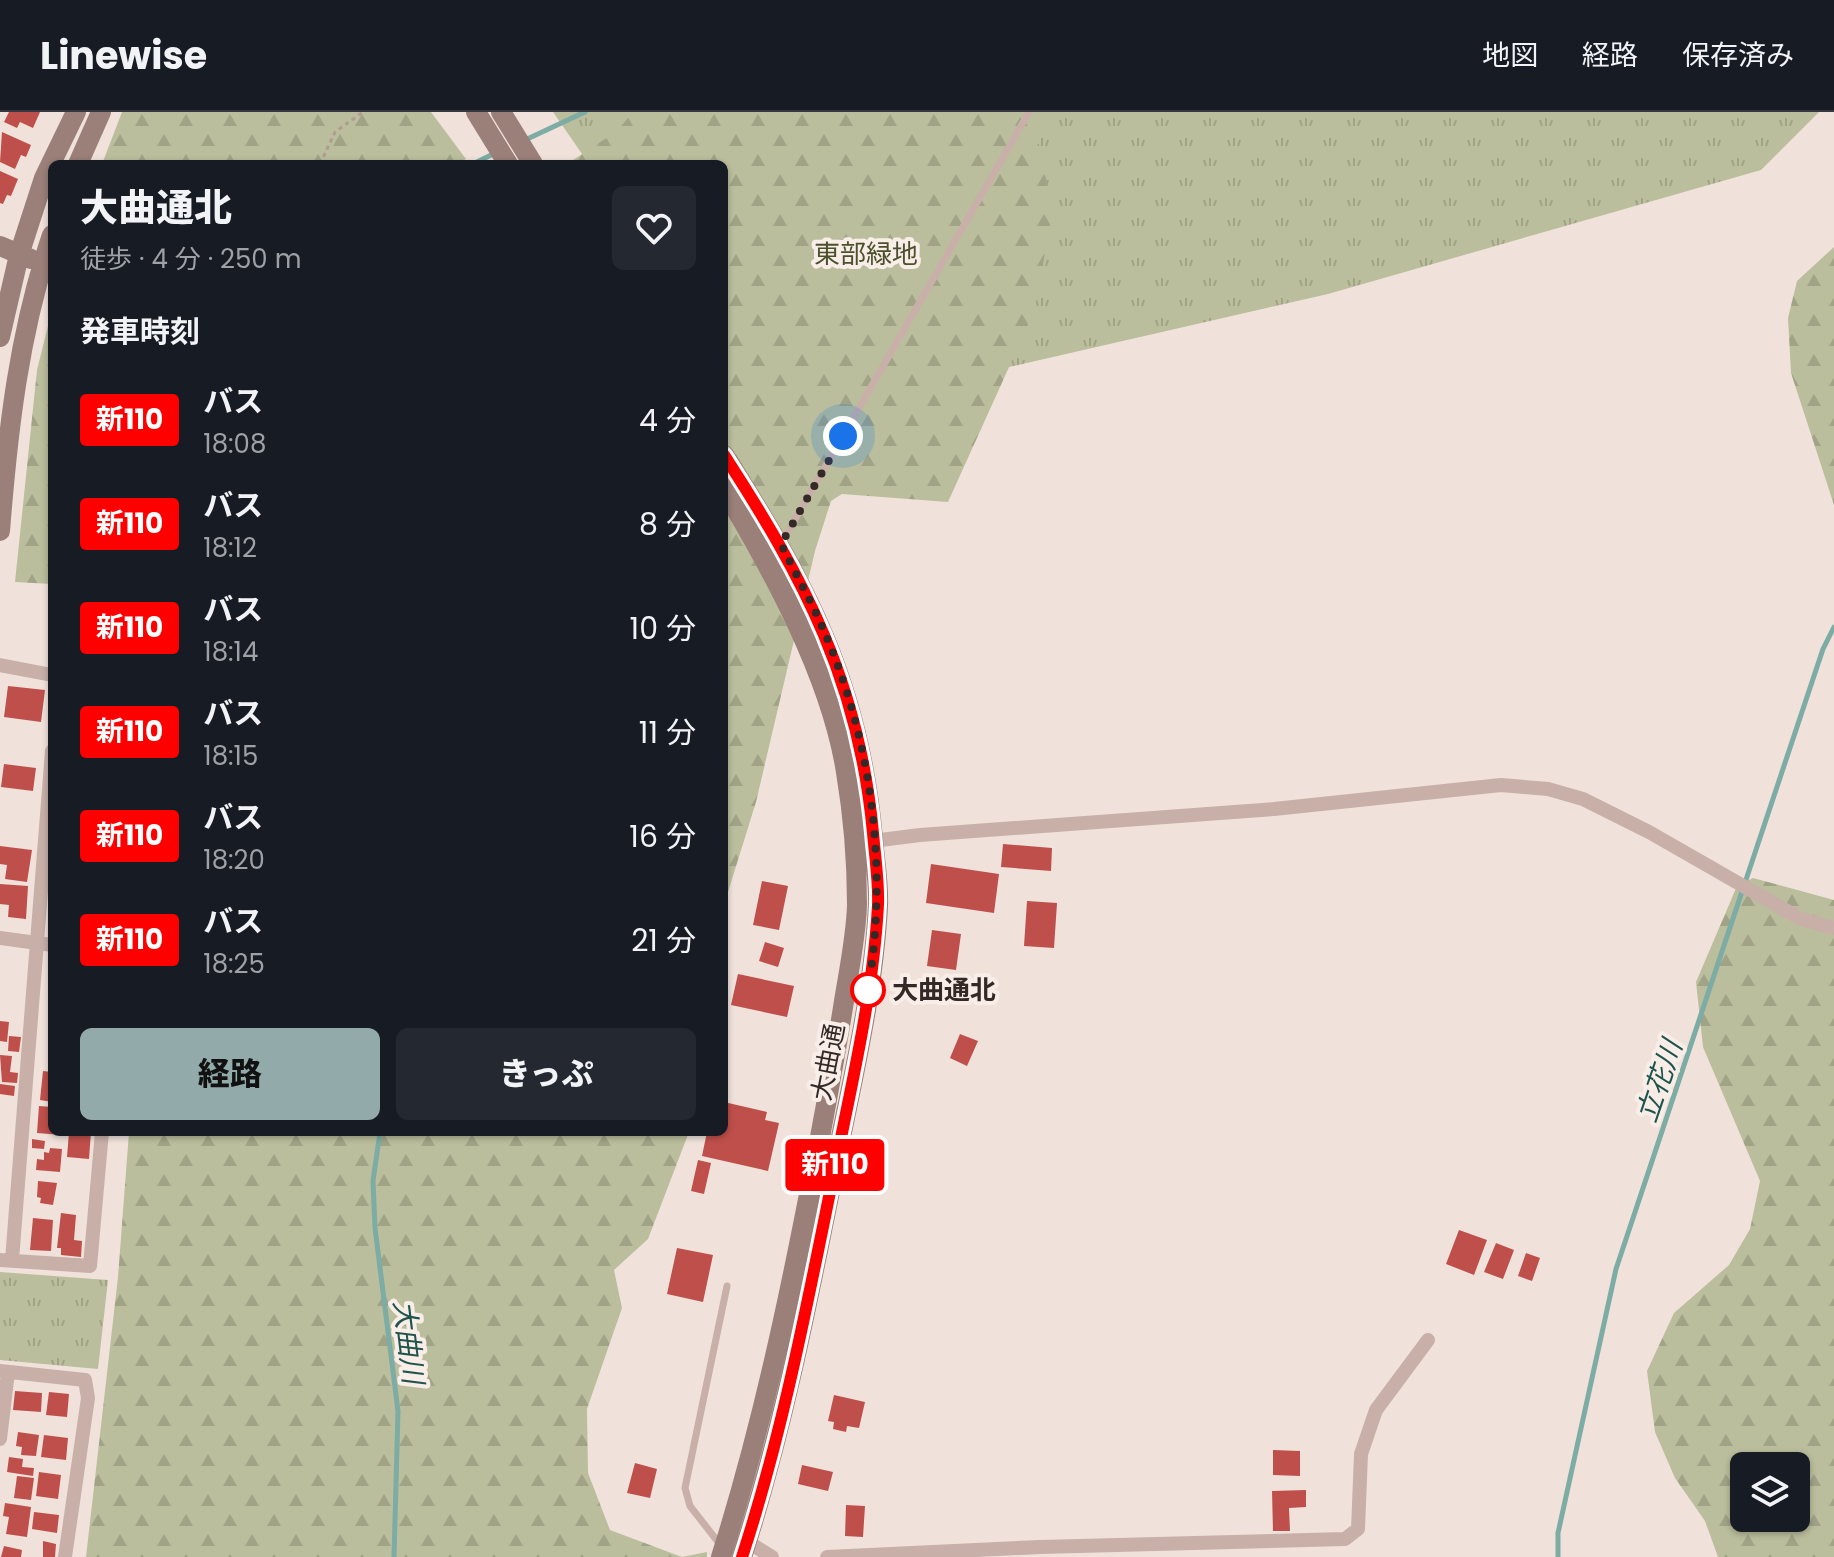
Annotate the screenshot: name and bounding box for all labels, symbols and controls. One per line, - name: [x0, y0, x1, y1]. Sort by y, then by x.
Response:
- text: Linewise: [40, 29, 207, 82]
- text: 地図: [1482, 36, 1538, 75]
- text: 経路: [1582, 36, 1638, 75]
- text: 保存済み: [1682, 36, 1794, 75]
- text: 大曲通北: [80, 181, 232, 234]
- button: heart: [612, 186, 696, 270]
- park label: 東部緑地: [814, 236, 918, 272]
- text: 徒歩 · 4 分 · 250 m: [80, 241, 301, 277]
- text: 発車時刻: [80, 310, 200, 353]
- text: バス: [203, 380, 263, 423]
- text: 4 分: [639, 399, 696, 442]
- text: 新110: [96, 400, 163, 439]
- your location: [823, 416, 863, 456]
- text: 18:08: [203, 426, 266, 462]
- text: バス: [203, 484, 263, 527]
- text: 8 分: [639, 503, 696, 546]
- text: 新110: [96, 504, 163, 543]
- text: 18:12: [203, 530, 257, 566]
- text: バス: [203, 588, 263, 631]
- text: 10 分: [630, 607, 696, 650]
- text: 新110: [96, 608, 163, 647]
- text: 18:14: [203, 634, 258, 670]
- text: バス: [203, 692, 263, 735]
- text: 11 分: [639, 711, 696, 754]
- text: 新110: [96, 712, 163, 751]
- text: 18:15: [203, 738, 258, 774]
- text: バス: [203, 796, 263, 839]
- text: 16 分: [629, 815, 696, 858]
- text: 新110: [96, 816, 163, 855]
- text: 18:20: [203, 842, 265, 878]
- text: バス: [203, 900, 263, 943]
- text: 21 分: [631, 919, 696, 962]
- text: 新110: [96, 920, 163, 959]
- text: 18:25: [203, 946, 265, 982]
- place label: 大曲通北: [892, 972, 996, 1008]
- marker: 大曲通北: [851, 973, 885, 1007]
- street label: 大曲通: [803, 1020, 853, 1104]
- button: 経路: [80, 1028, 380, 1120]
- button: きっぷ: [396, 1028, 696, 1120]
- water label: 立花川: [1627, 1032, 1693, 1127]
- line badge: 新110: [779, 1139, 891, 1191]
- text: 新110: [801, 1145, 869, 1184]
- water label: 大曲川: [384, 1298, 433, 1389]
- map controls: [1730, 1452, 1810, 1532]
- button: layers: [1730, 1452, 1810, 1532]

